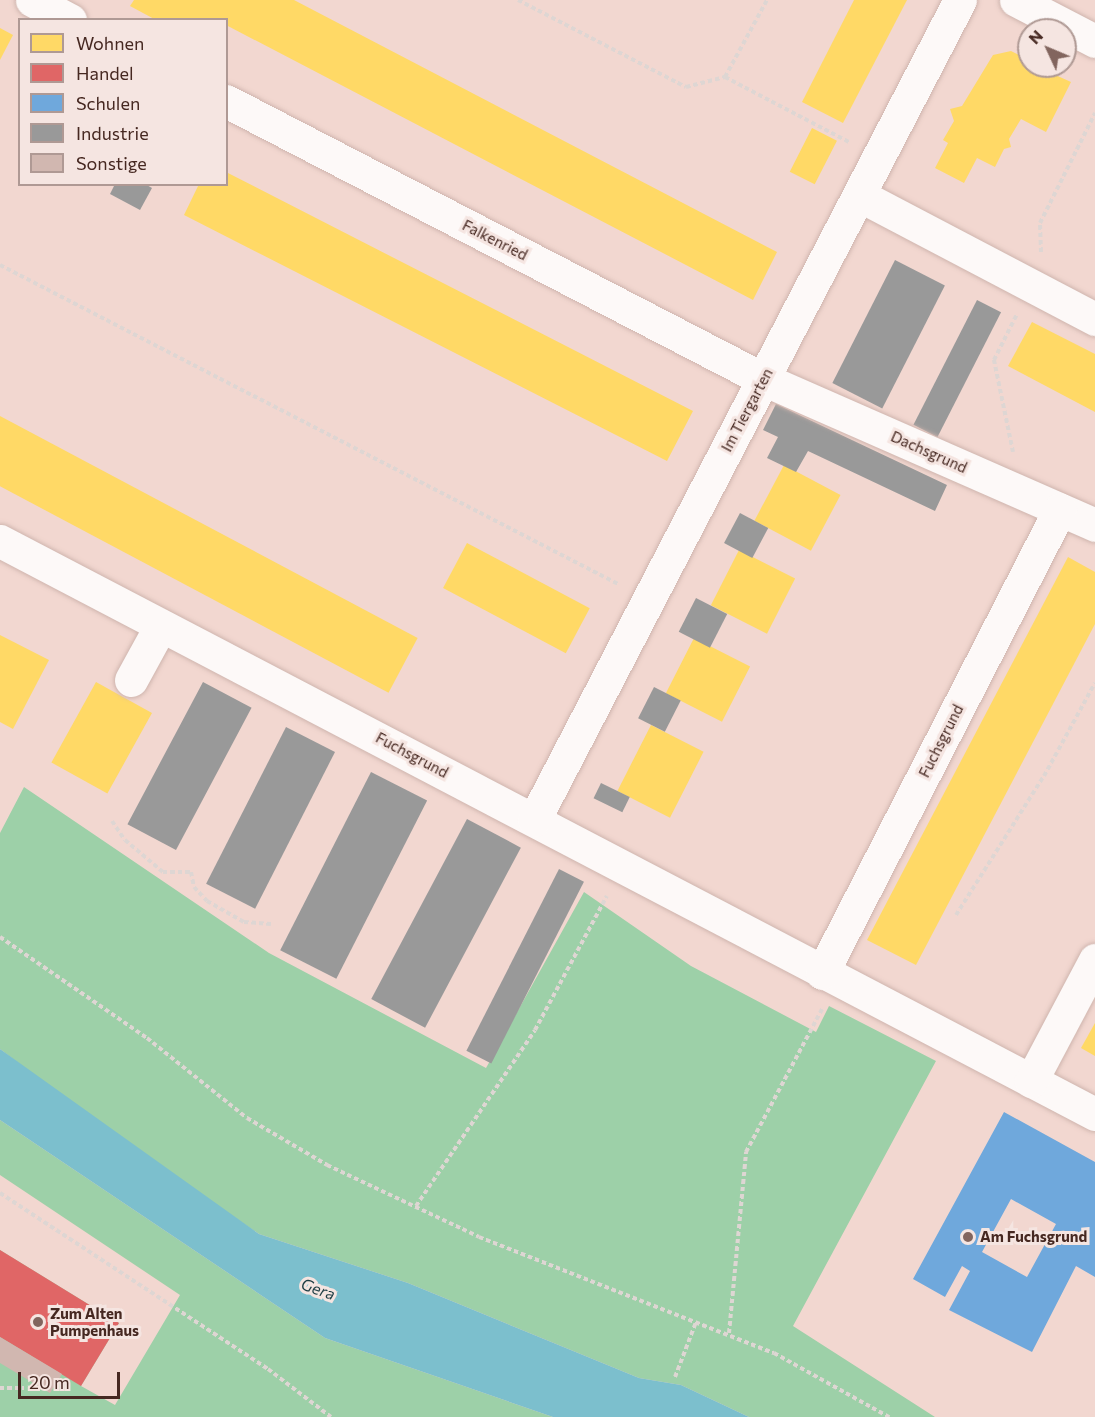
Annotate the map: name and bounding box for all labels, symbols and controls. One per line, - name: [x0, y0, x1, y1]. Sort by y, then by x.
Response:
- legend: [18, 18, 228, 186]
- north arrow: [1017, 18, 1077, 78]
- text: N: [1024, 26, 1046, 47]
- text: Wohnen: [76, 32, 144, 54]
- text: Handel: [76, 62, 134, 84]
- text: Schulen: [76, 92, 140, 114]
- text: Industrie: [76, 122, 149, 144]
- text: Sonstige: [76, 152, 147, 174]
- street label: Falkenried: [459, 216, 531, 264]
- street label: Im Tiergarten: [717, 365, 777, 455]
- street label: Dachsgrund: [888, 427, 970, 477]
- street label: Fuchsgrund: [915, 702, 967, 780]
- street label: Fuchsgrund: [373, 728, 451, 782]
- place label: Am Fuchsgrund: [980, 1228, 1087, 1246]
- marker: Am Fuchsgrund: [961, 1230, 975, 1244]
- water label: Gera: [298, 1274, 338, 1304]
- place label: Zum Alten Pumpenhaus: [50, 1304, 139, 1339]
- marker: Zum Alten Pumpenhaus: [31, 1315, 45, 1329]
- scale bar: [21, 1360, 123, 1398]
- text: 20 m: [29, 1371, 70, 1393]

